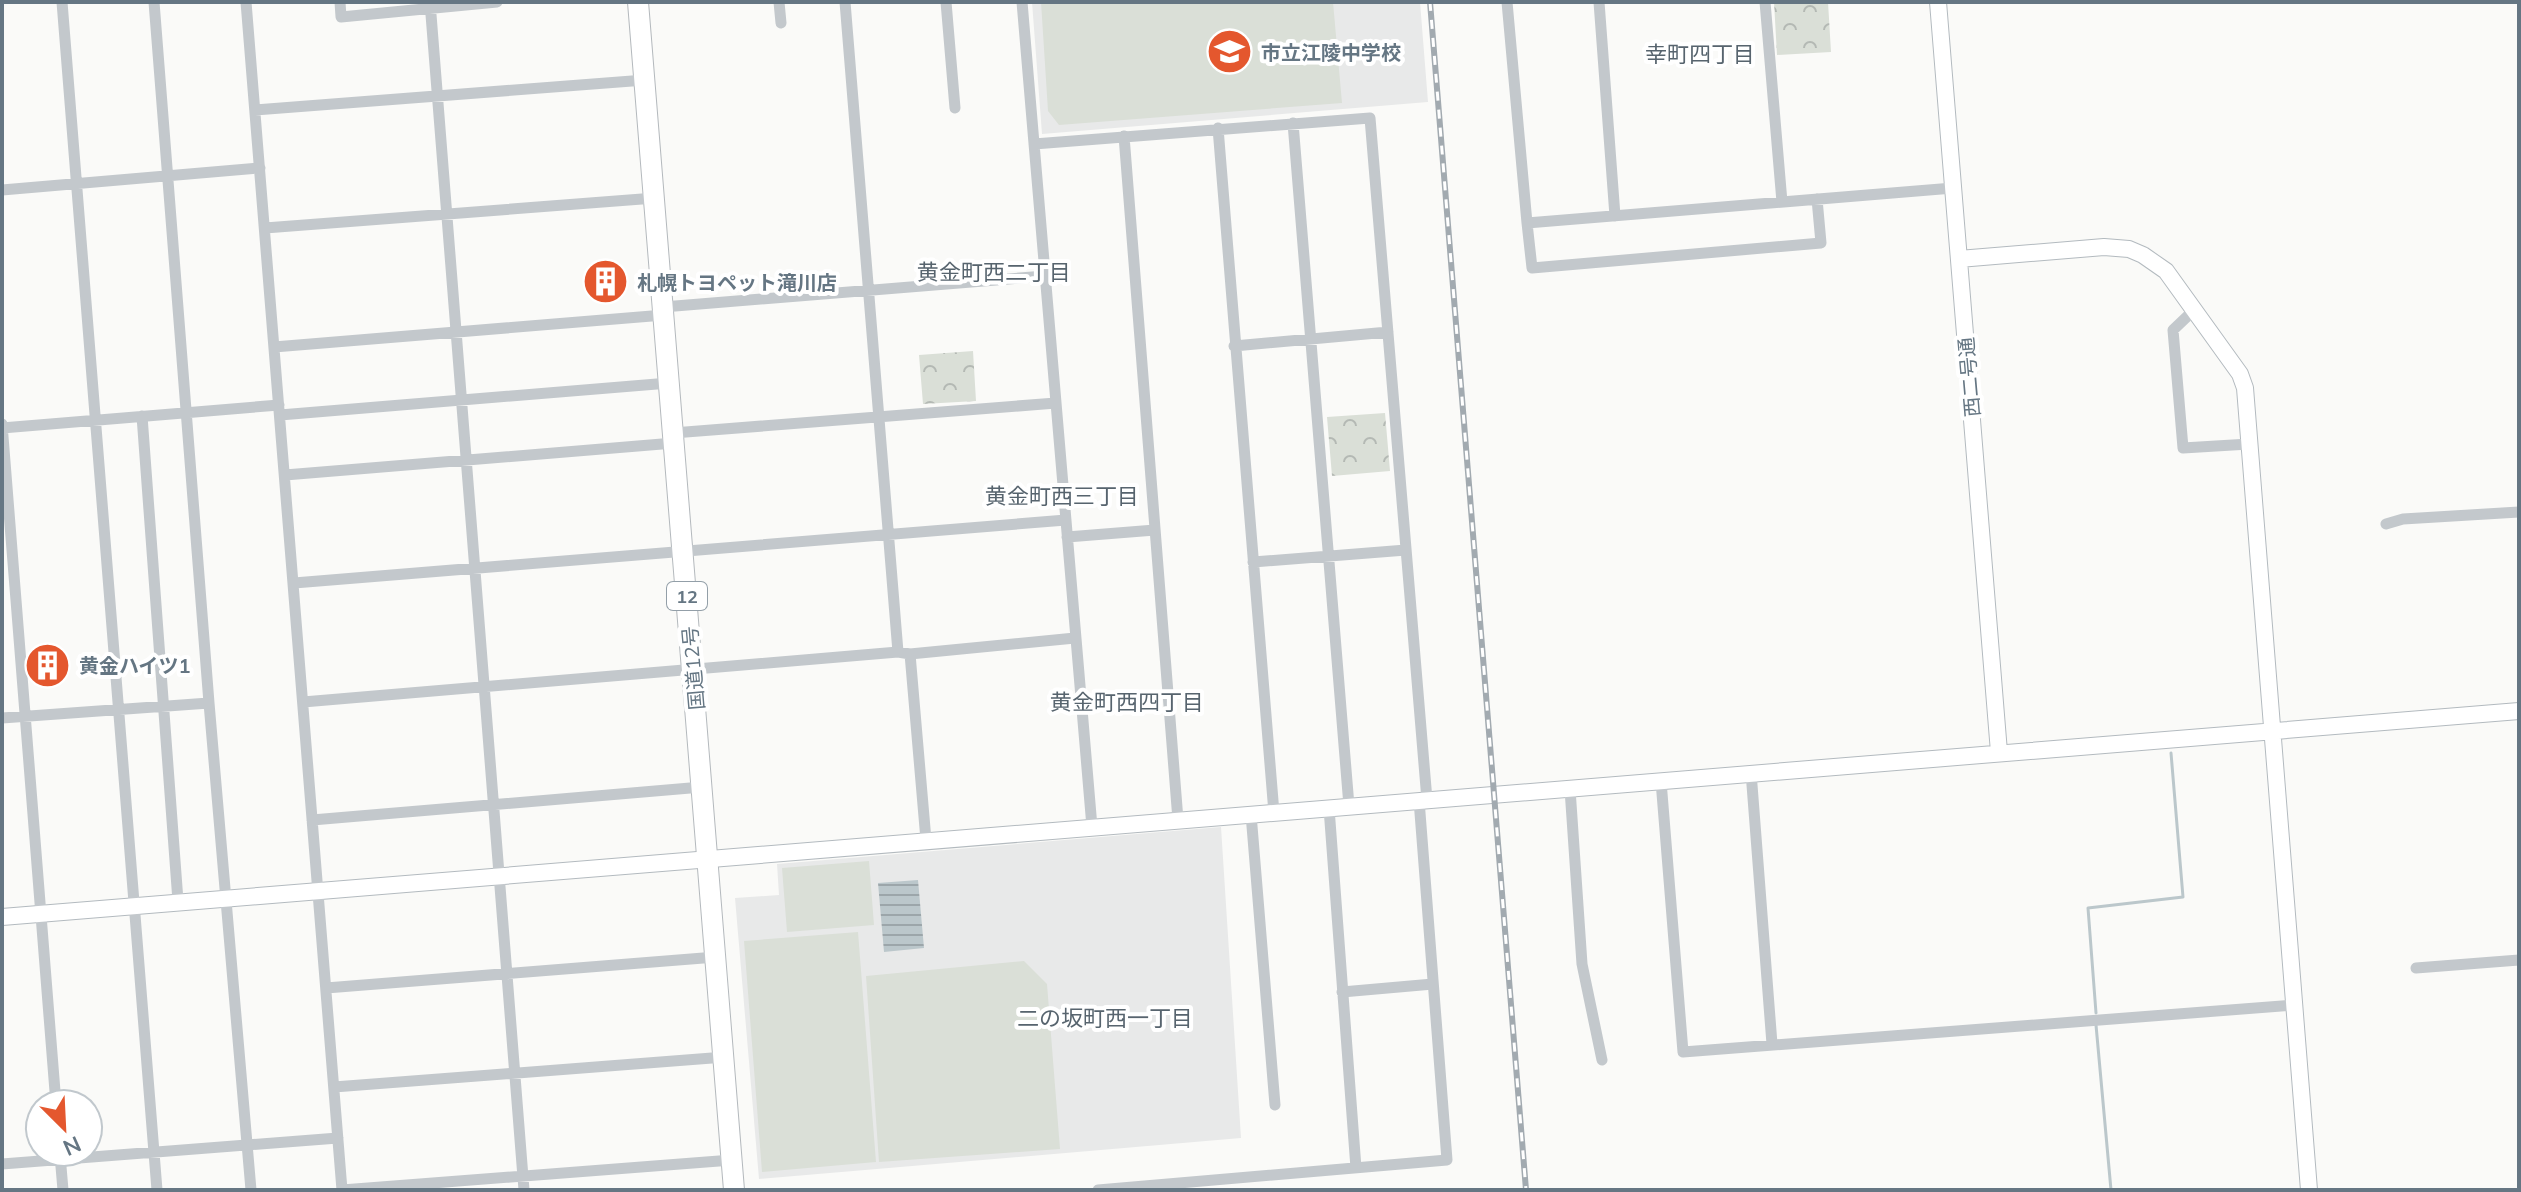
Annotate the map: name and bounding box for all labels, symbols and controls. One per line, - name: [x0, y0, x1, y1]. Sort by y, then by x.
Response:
- school or university icon: 市立江陵中学校: [1206, 28, 1254, 76]
- place label: 市立江陵中学校: [1261, 40, 1401, 65]
- district label: 幸町四丁目: [1645, 40, 1755, 68]
- building icon: 札幌トヨペット滝川店: [582, 258, 630, 306]
- district label: 黄金町西二丁目: [917, 258, 1071, 286]
- place label: 札幌トヨペット滝川店: [637, 270, 837, 295]
- street label: 西二号通: [1953, 336, 1985, 418]
- district label: 黄金町西三丁目: [985, 482, 1139, 510]
- road number: 12: [667, 582, 707, 610]
- street label: 国道12号: [677, 625, 709, 711]
- building icon: 黄金ハイツ1: [24, 641, 72, 689]
- place label: 黄金ハイツ1: [79, 653, 191, 678]
- district label: 黄金町西四丁目: [1050, 688, 1204, 716]
- district label: 二の坂町西一丁目: [1017, 1004, 1193, 1032]
- north arrow: [24, 1088, 104, 1168]
- text: N: [59, 1130, 85, 1162]

